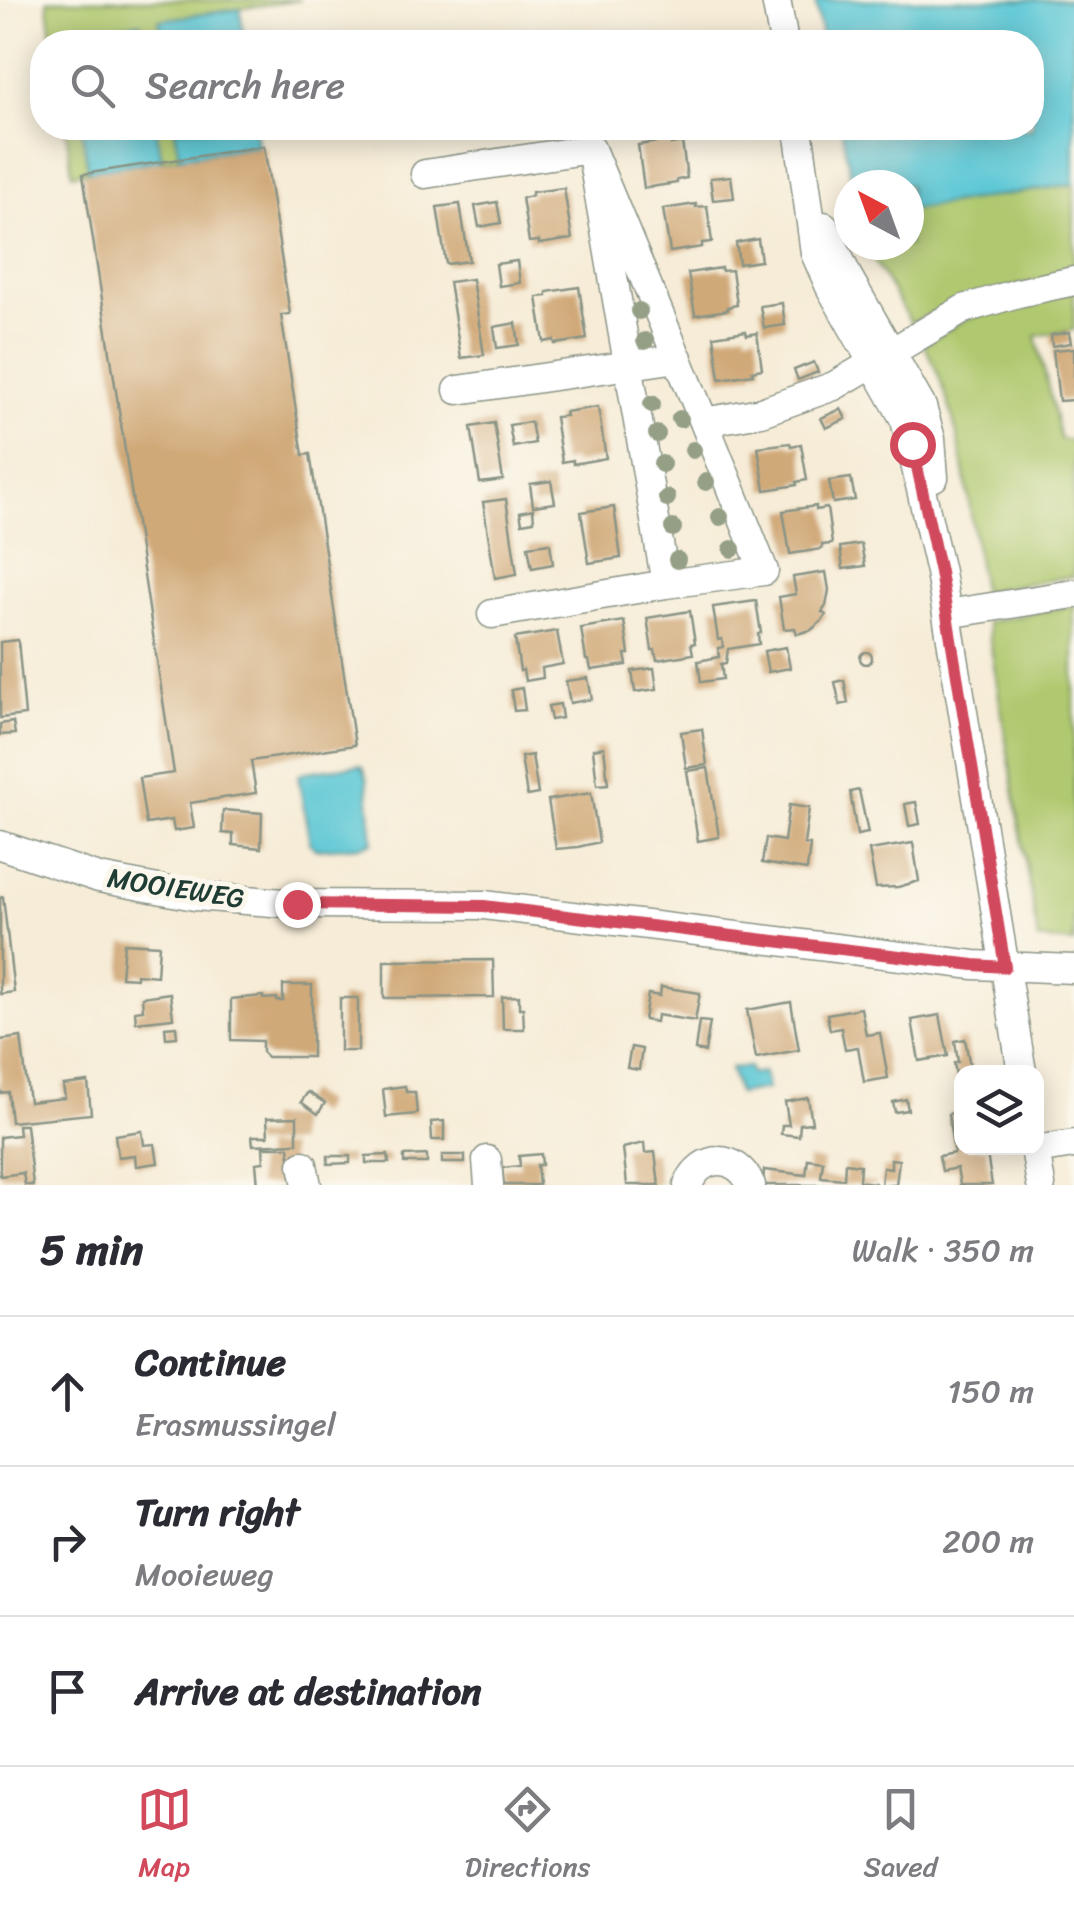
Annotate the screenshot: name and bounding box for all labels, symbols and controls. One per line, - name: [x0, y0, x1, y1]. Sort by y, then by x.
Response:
- search box: [30, 30, 1044, 140]
- text: Search here: [145, 52, 345, 119]
- icon: search: [65, 58, 120, 113]
- north arrow: [834, 170, 924, 260]
- route start: [890, 422, 936, 468]
- street label: MOOIEWEG: [104, 853, 248, 923]
- route end: [275, 882, 321, 928]
- map controls: [954, 1065, 1044, 1155]
- button: layers: [954, 1065, 1044, 1155]
- text: 5 min: [40, 1213, 143, 1287]
- text: Walk · 350 m: [852, 1222, 1034, 1279]
- text: Continue: [135, 1329, 286, 1396]
- text: 150 m: [948, 1363, 1034, 1420]
- icon: ahead: [40, 1364, 95, 1419]
- text: Erasmussingel: [135, 1396, 336, 1453]
- text: Turn right: [135, 1479, 300, 1546]
- text: 200 m: [942, 1513, 1034, 1570]
- icon: right: [40, 1514, 95, 1569]
- text: Mooieweg: [135, 1546, 274, 1603]
- text: Arrive at destination: [135, 1658, 482, 1725]
- icon: arrive: [40, 1664, 95, 1719]
- tab: Map: [137, 1782, 192, 1891]
- tab: Directions: [465, 1782, 590, 1891]
- tab: Saved: [864, 1782, 937, 1891]

